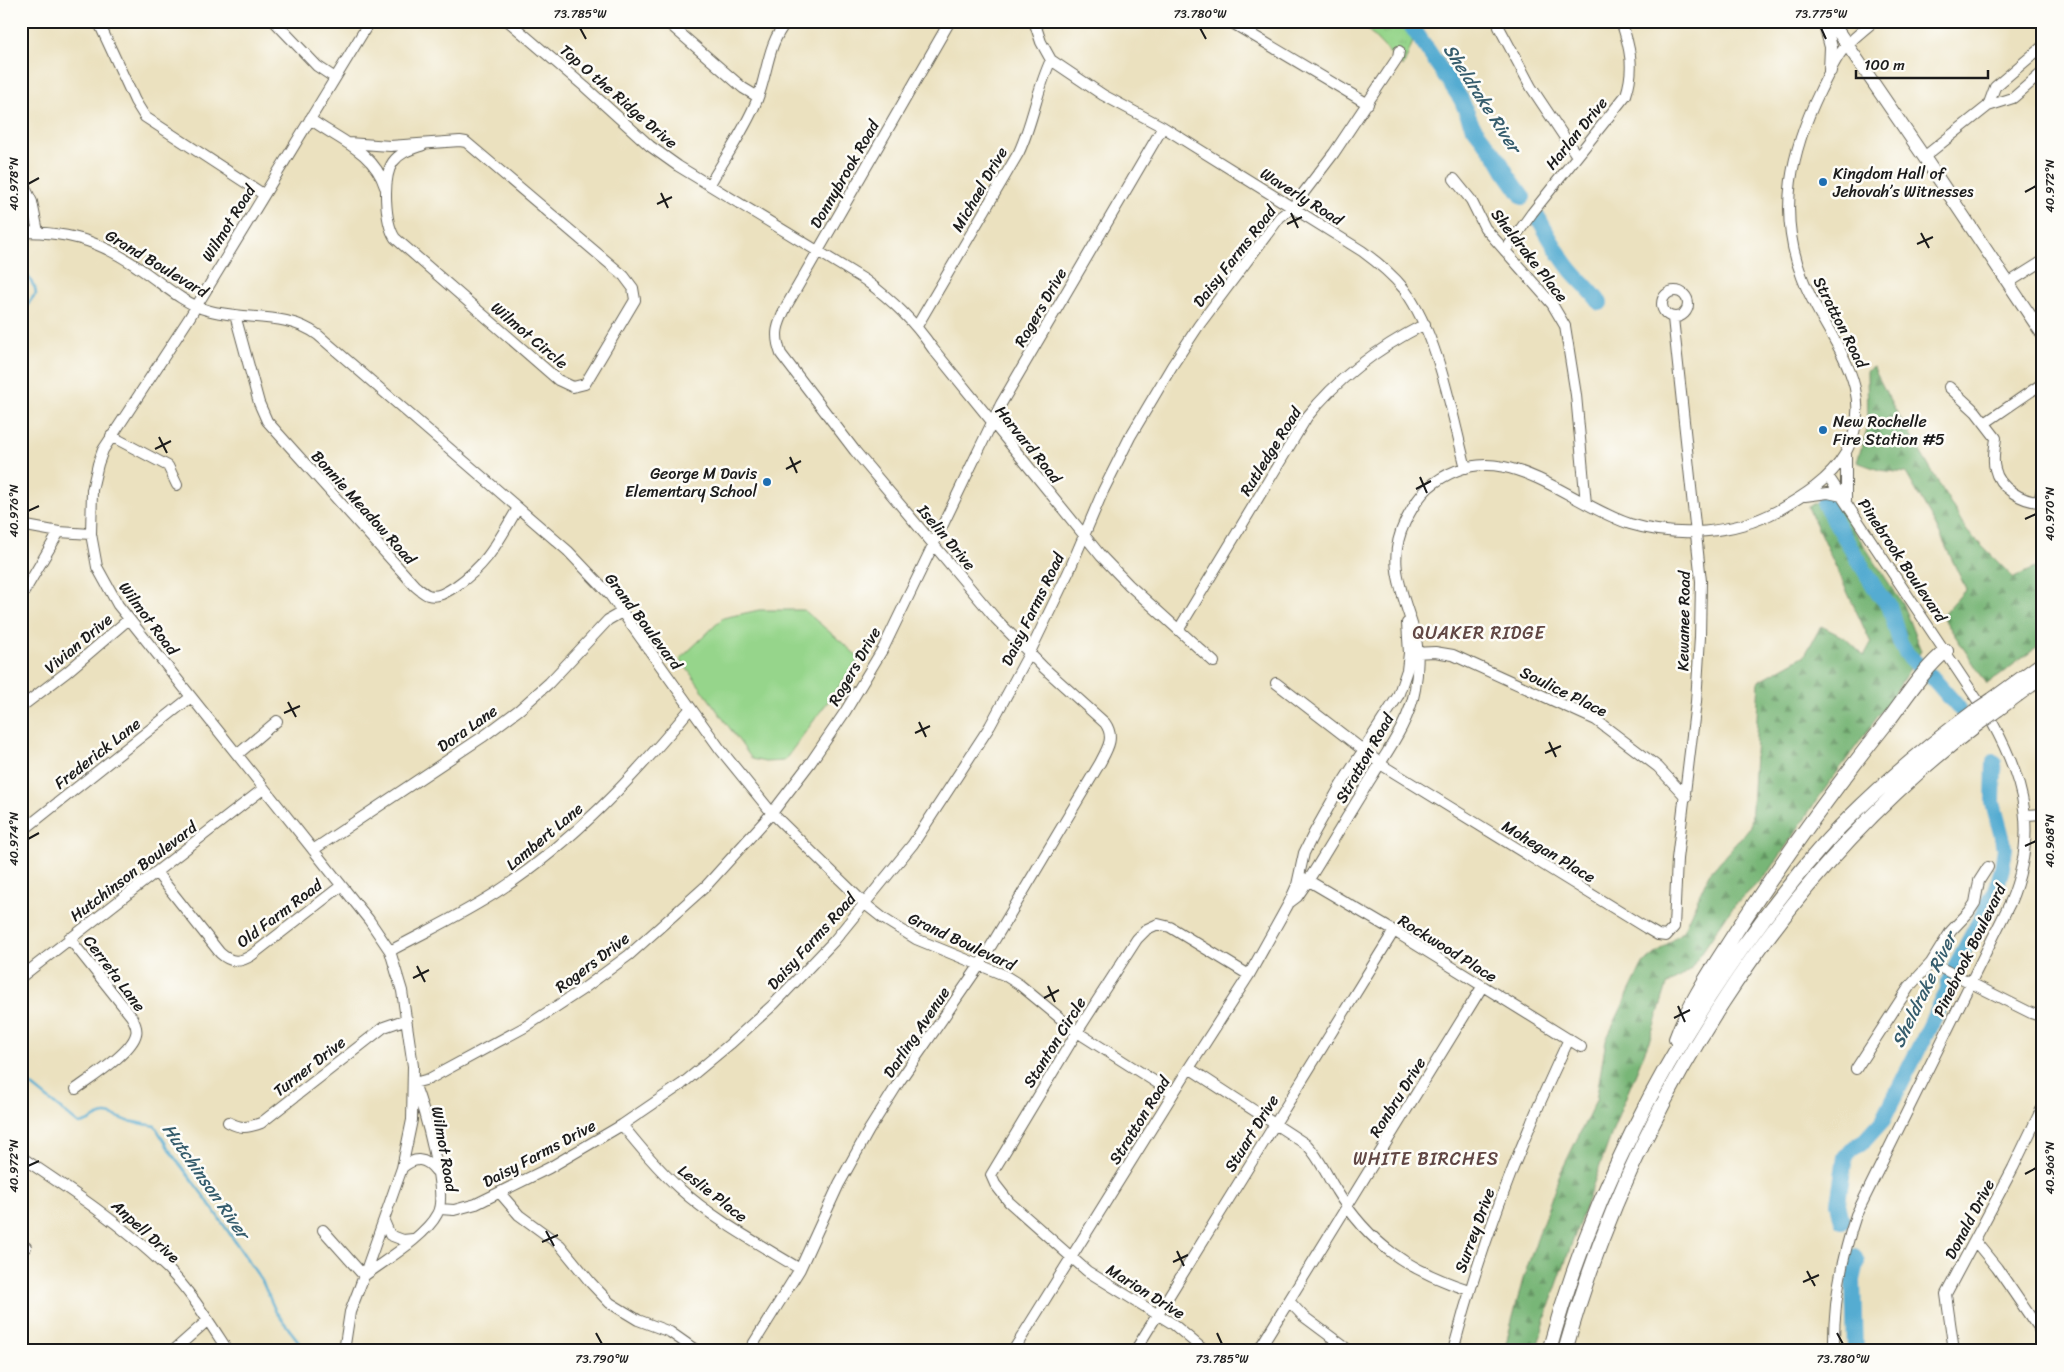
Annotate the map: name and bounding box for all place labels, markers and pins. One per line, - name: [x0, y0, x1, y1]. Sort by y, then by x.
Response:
- place label: Kingdom Hall of Jehovah’s Witnesses: [1832, 159, 1974, 206]
- marker: Kingdom Hall of Jehovah’s Witnesses: [1817, 176, 1829, 188]
- place label: New Rochelle Fire Station #5: [1833, 407, 1945, 454]
- marker: New Rochelle Fire Station #5: [1817, 424, 1829, 436]
- place label: George M Davis Elementary School: [625, 459, 758, 506]
- marker: George M Davis Elementary School: [761, 476, 773, 488]

